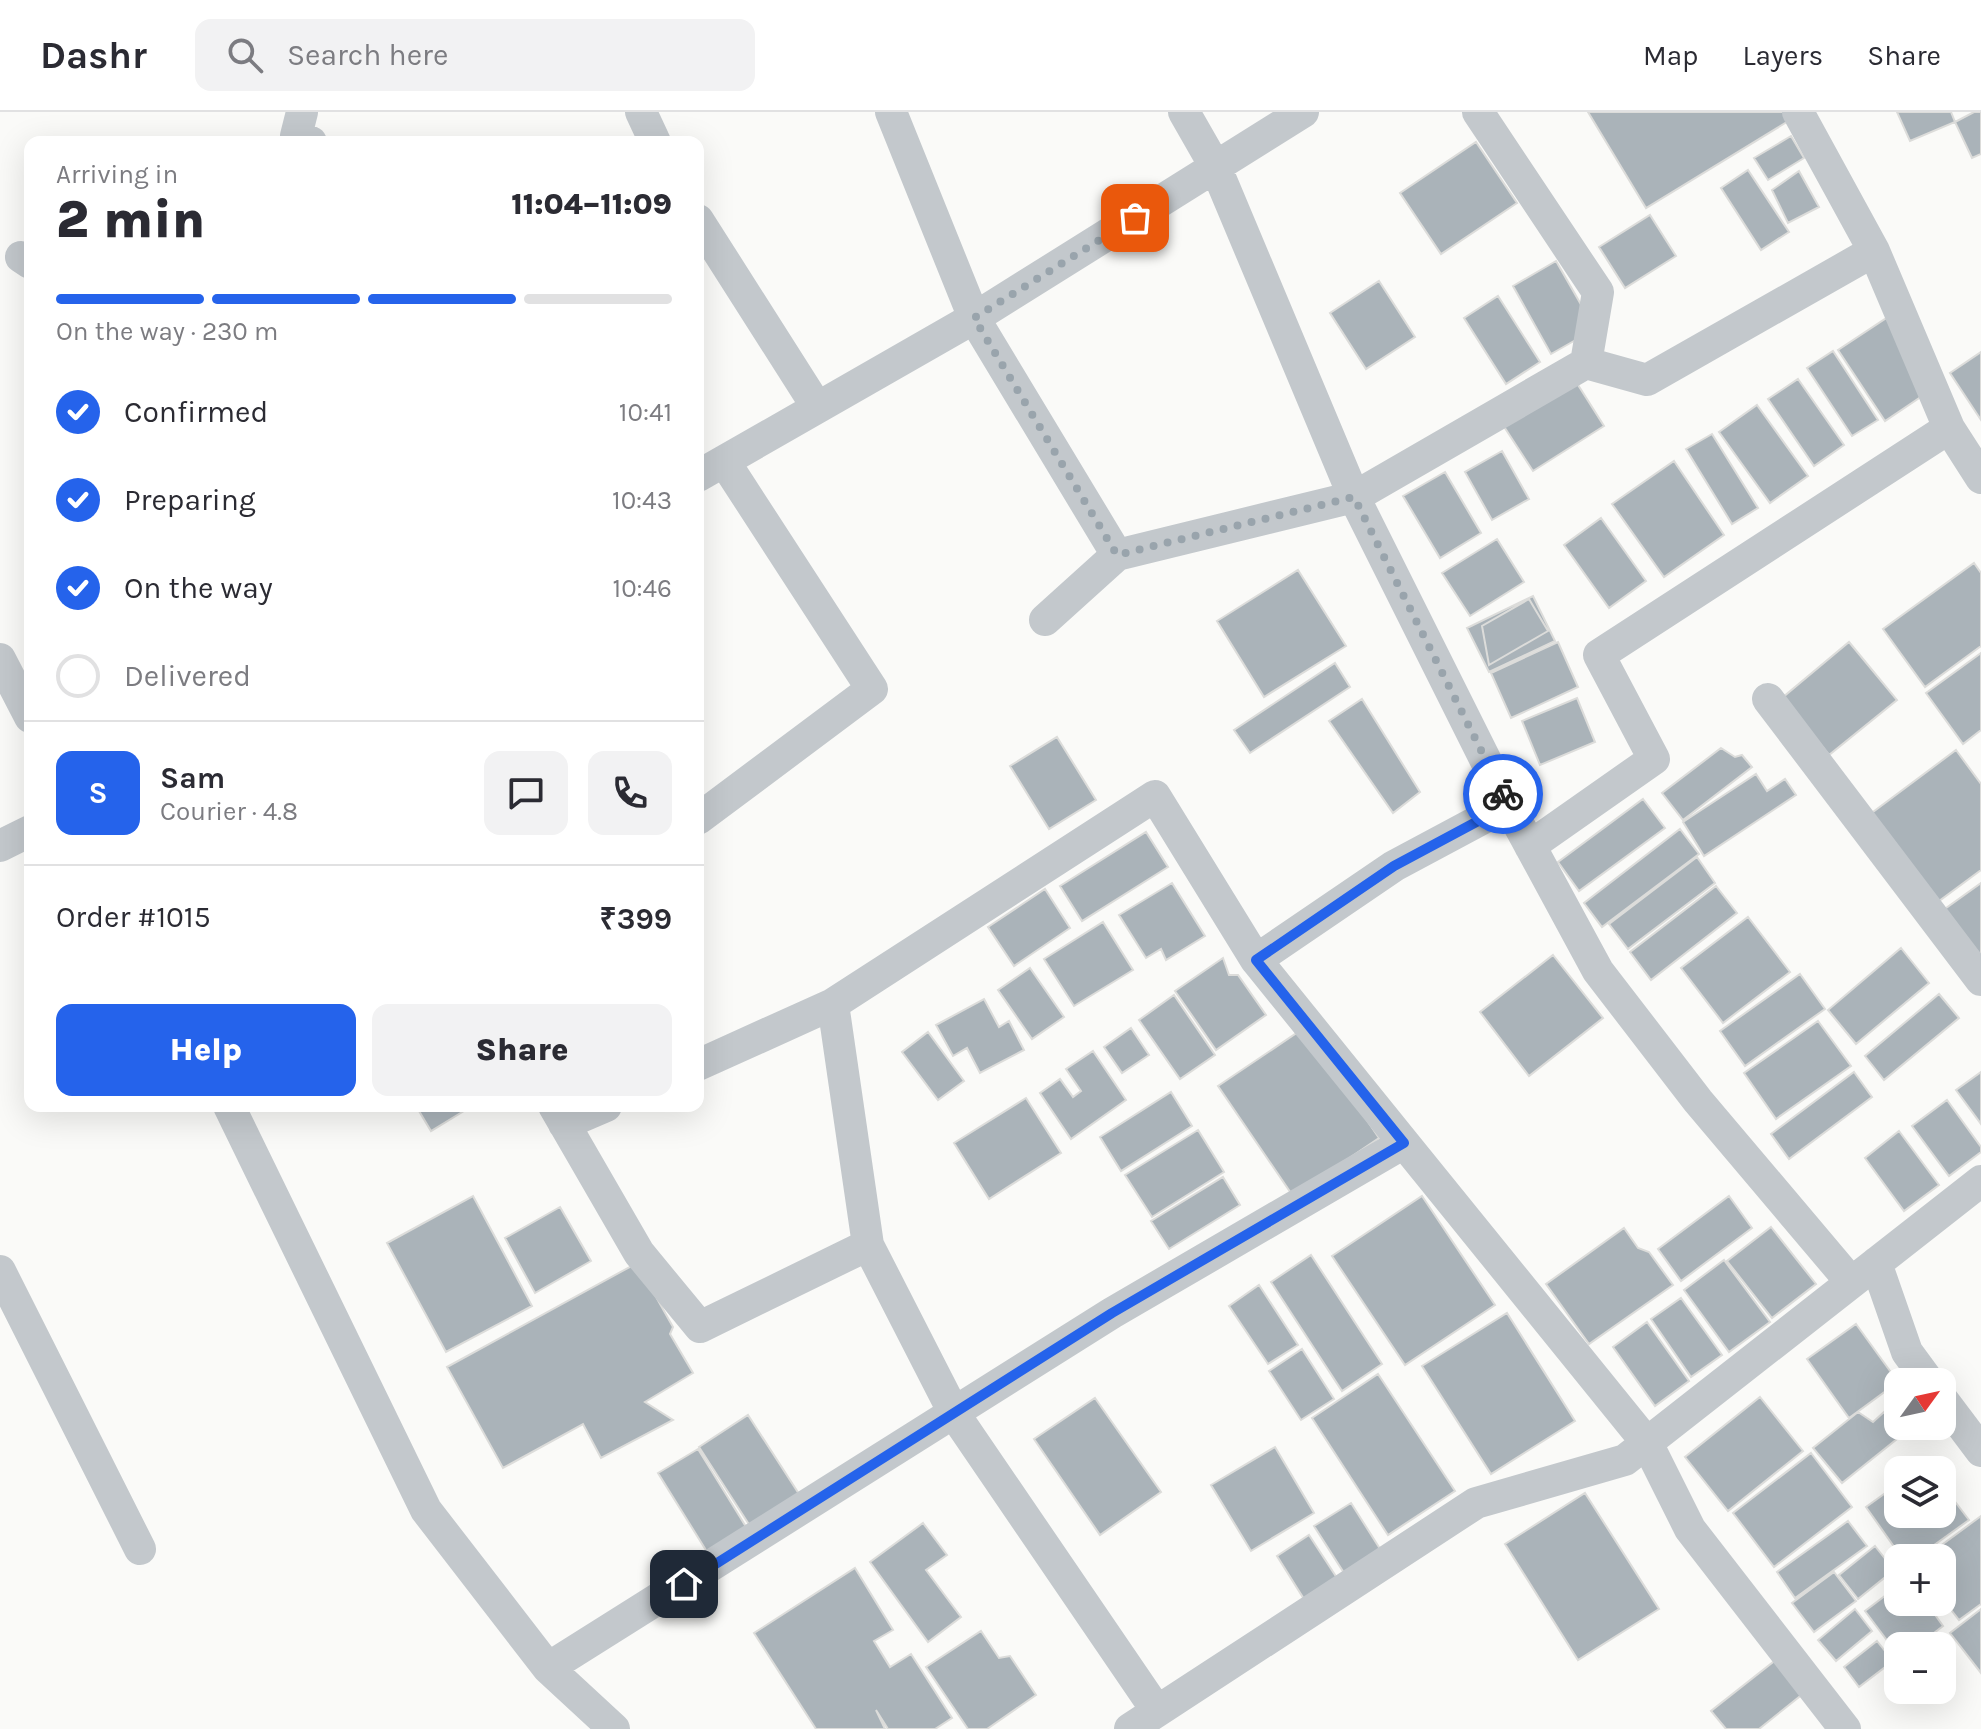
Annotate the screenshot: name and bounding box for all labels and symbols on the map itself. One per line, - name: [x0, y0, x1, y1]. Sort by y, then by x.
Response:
- pin: [1101, 184, 1169, 252]
- courier: [1463, 754, 1543, 834]
- north arrow: [1884, 1368, 1956, 1440]
- pin: [650, 1550, 718, 1618]

